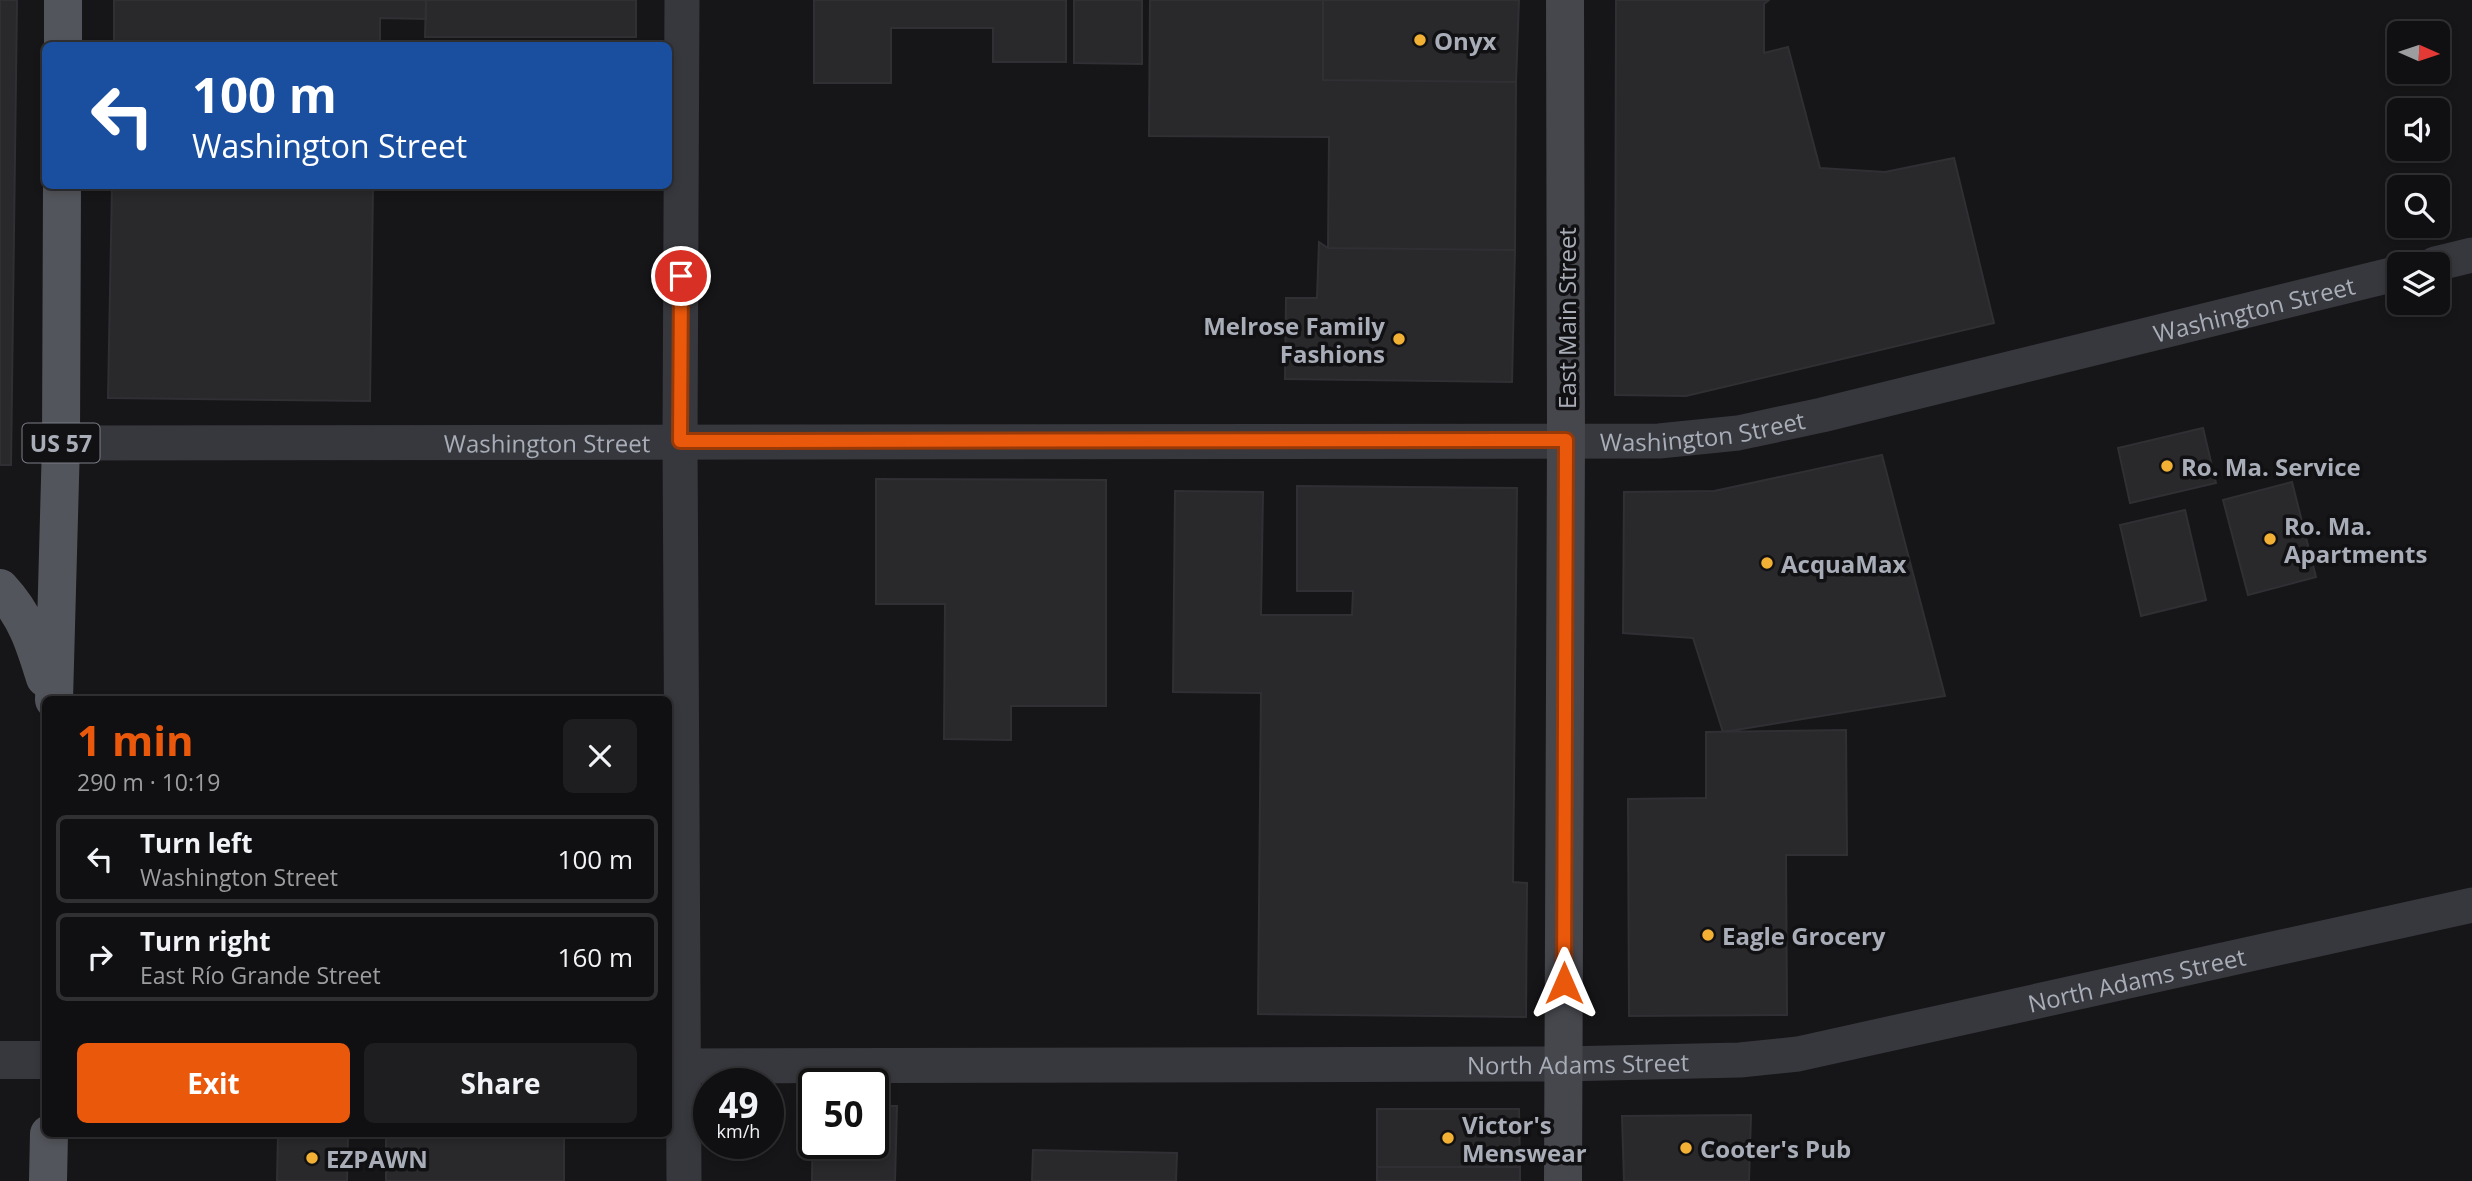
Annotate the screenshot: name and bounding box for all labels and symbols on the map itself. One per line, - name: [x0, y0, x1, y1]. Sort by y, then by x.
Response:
- north arrow: [2387, 21, 2450, 84]
- place label: Onyx: [1434, 24, 1497, 57]
- marker: Onyx: [1412, 32, 1428, 48]
- street label: East Main Street: [1550, 227, 1583, 409]
- pin: [651, 246, 711, 306]
- street label: Washington Street: [2150, 268, 2358, 349]
- place label: Melrose Family Fashions: [1203, 309, 1385, 370]
- marker: Melrose Family Fashions: [1391, 331, 1407, 347]
- street label: Washington Street: [1600, 403, 1808, 458]
- road number: US 57: [22, 424, 100, 462]
- street label: Washington Street: [444, 426, 650, 459]
- place label: Ro. Ma. Service: [2181, 450, 2361, 483]
- marker: Ro. Ma. Service: [2159, 458, 2175, 474]
- place label: Ro. Ma. Apartments: [2284, 509, 2427, 570]
- marker: Ro. Ma. Apartments: [2262, 531, 2278, 547]
- place label: AcquaMax: [1781, 547, 1906, 580]
- marker: AcquaMax: [1759, 555, 1775, 571]
- place label: Eagle Grocery: [1722, 919, 1886, 952]
- marker: Eagle Grocery: [1700, 927, 1716, 943]
- street label: North Adams Street: [2025, 939, 2248, 1019]
- position arrow: [1527, 946, 1601, 1020]
- street label: North Adams Street: [1467, 1045, 1689, 1081]
- speed limit sign: 50: [798, 1068, 889, 1159]
- place label: Victor's Menswear: [1462, 1108, 1587, 1169]
- marker: Victor's Menswear: [1440, 1130, 1456, 1146]
- place label: Cooter's Pub: [1700, 1132, 1851, 1165]
- marker: Cooter's Pub: [1678, 1140, 1694, 1156]
- place label: EZPAWN: [326, 1142, 428, 1175]
- marker: EZPAWN: [304, 1150, 320, 1166]

